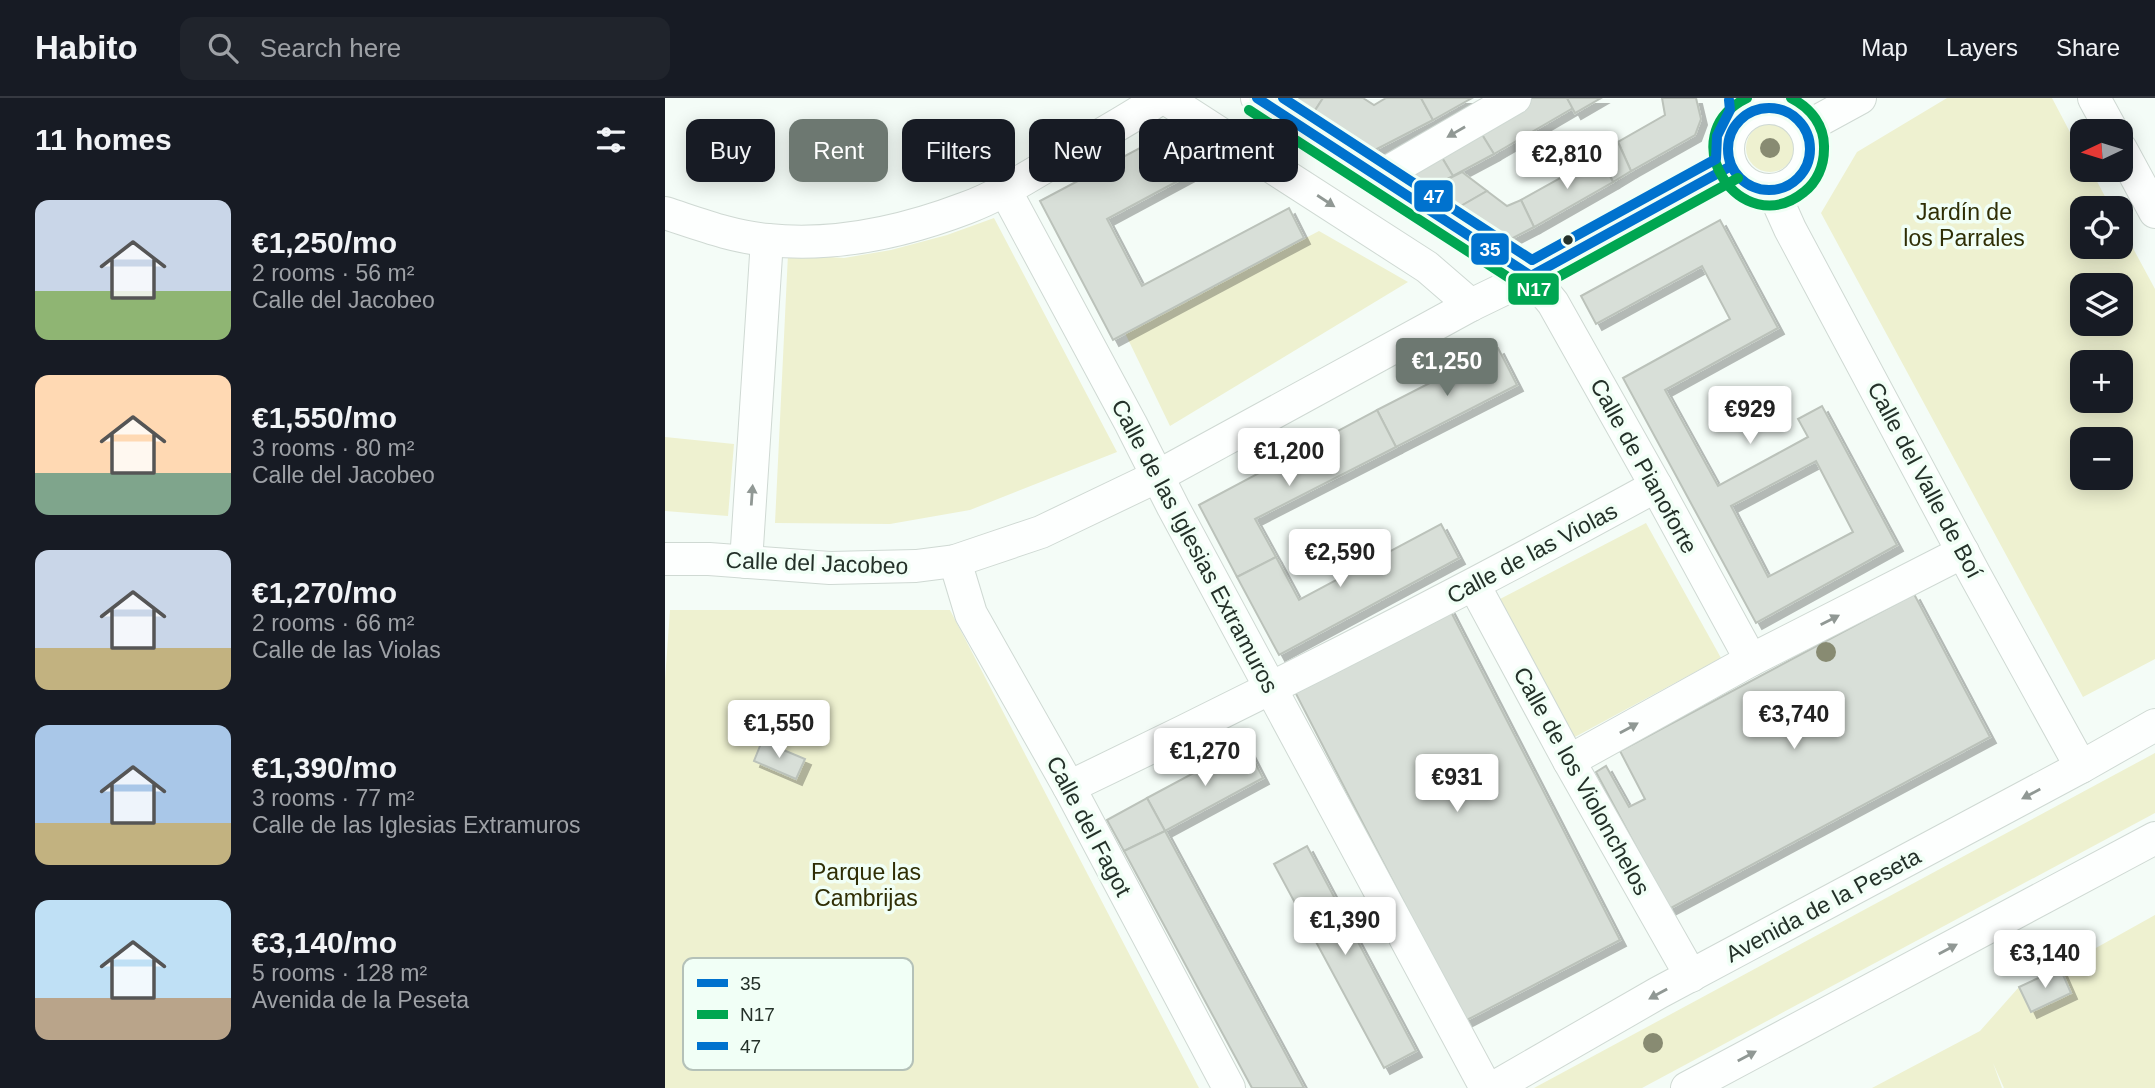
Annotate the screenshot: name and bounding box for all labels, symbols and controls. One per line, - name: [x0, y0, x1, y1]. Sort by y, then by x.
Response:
- search box: [180, 17, 670, 80]
- text: Habito: [35, 29, 138, 66]
- icon: search: [204, 29, 242, 67]
- text: Search here: [260, 33, 401, 63]
- text: Map: [1861, 34, 1908, 61]
- text: Layers: [1946, 34, 2018, 61]
- text: Share: [2056, 34, 2120, 61]
- chip: Buy: [686, 119, 775, 182]
- chip: Rent: [789, 119, 888, 182]
- chip: Filters: [902, 119, 1015, 182]
- chip: New: [1029, 119, 1125, 182]
- chip: Apartment: [1139, 119, 1298, 182]
- north arrow: [2070, 119, 2133, 182]
- map controls: [2070, 119, 2133, 490]
- icon: filters: [592, 121, 630, 159]
- text: 11 homes: [35, 123, 172, 156]
- one-way arrow: [1446, 126, 1465, 138]
- pin: €2,810: [1510, 132, 1624, 191]
- text: €2,810: [1532, 141, 1602, 167]
- line badge: 47: [1413, 179, 1454, 213]
- text: 47: [1423, 186, 1445, 207]
- one-way arrow: [1316, 194, 1335, 207]
- button: locate: [2070, 196, 2133, 259]
- park label: Jardín de los Parrales: [1903, 199, 2025, 251]
- text: €1,250/mo: [252, 226, 397, 259]
- icon: home: [91, 228, 175, 312]
- line badge: 35: [1470, 232, 1510, 266]
- unlabelled marker: [1561, 233, 1575, 247]
- text: 35: [1479, 239, 1501, 260]
- text: 2 rooms · 56 m²: [252, 260, 414, 286]
- line badge: N17: [1507, 272, 1560, 306]
- button: layers: [2070, 273, 2133, 336]
- text: N17: [1517, 279, 1551, 300]
- text: Calle del Jacobeo: [252, 287, 435, 313]
- pin: €1,250: [1390, 338, 1504, 398]
- text: €1,250: [1412, 348, 1482, 374]
- button: +: [2070, 350, 2133, 413]
- street label: Calle de Pianoforte: [1585, 374, 1703, 558]
- street label: Calle del Valle de Boí: [1862, 378, 1988, 583]
- pin: €929: [1709, 386, 1791, 446]
- street label: Calle de las Iglesias Extramuros: [1106, 395, 1284, 697]
- text: €929: [1724, 396, 1776, 422]
- text: €1,550/mo: [252, 401, 397, 434]
- icon: home: [91, 403, 175, 487]
- button: −: [2070, 427, 2133, 490]
- pin: €1,200: [1232, 428, 1346, 488]
- text: 3 rooms · 80 m²: [252, 435, 414, 461]
- text: €1,200: [1254, 438, 1324, 464]
- text: Calle del Jacobeo: [252, 462, 435, 488]
- one-way arrow: [746, 483, 757, 505]
- street label: Calle de las Violas: [1443, 497, 1621, 609]
- pin: €2,590: [1283, 530, 1397, 589]
- text: €2,590: [1305, 539, 1375, 565]
- street label: Calle del Jacobeo: [725, 547, 909, 579]
- text: €1,270/mo: [252, 576, 397, 609]
- icon: home: [91, 578, 175, 662]
- text: 2 rooms · 66 m²: [252, 610, 414, 636]
- one-way arrow: [1820, 615, 1840, 626]
- text: Calle de las Violas: [252, 637, 441, 663]
- street label: Calle de los Violonchelos: [1508, 662, 1656, 900]
- pin: €3,740: [1737, 692, 1851, 751]
- pin: €1,550: [722, 700, 836, 760]
- text: €3,740: [1759, 701, 1829, 727]
- text: €1,550: [744, 710, 814, 736]
- one-way arrow: [1619, 722, 1639, 734]
- pin: €1,270: [1148, 728, 1262, 788]
- text: €1,270: [1170, 738, 1240, 764]
- text: €1,390/mo: [252, 751, 397, 784]
- street label: Calle del Fagot: [1041, 752, 1137, 901]
- icon: home: [91, 753, 175, 837]
- pin: €931: [1416, 754, 1498, 814]
- text: €931: [1431, 764, 1483, 790]
- text: 3 rooms · 77 m²: [252, 785, 414, 811]
- one-way arrow: [2021, 788, 2041, 800]
- text: Calle de las Iglesias Extramuros: [252, 812, 581, 838]
- street label: Avenida de la Peseta: [1721, 842, 1925, 967]
- park label: Parque las Cambrijas: [811, 859, 921, 911]
- pin: €1,390: [1288, 898, 1402, 957]
- text: €1,390: [1310, 907, 1380, 933]
- text: €3,140/mo: [252, 926, 397, 959]
- icon: home: [91, 928, 175, 1012]
- pin: €3,140: [1988, 930, 2102, 990]
- text: €3,140: [2010, 940, 2080, 966]
- one-way arrow: [1938, 943, 1958, 954]
- legend: [683, 958, 913, 1070]
- text: 5 rooms · 128 m²: [252, 960, 427, 986]
- text: 35: [740, 973, 761, 994]
- text: Avenida de la Peseta: [252, 987, 469, 1013]
- one-way arrow: [1647, 987, 1667, 999]
- text: N17: [740, 1004, 775, 1025]
- text: 47: [740, 1036, 761, 1057]
- one-way arrow: [1737, 1050, 1757, 1061]

